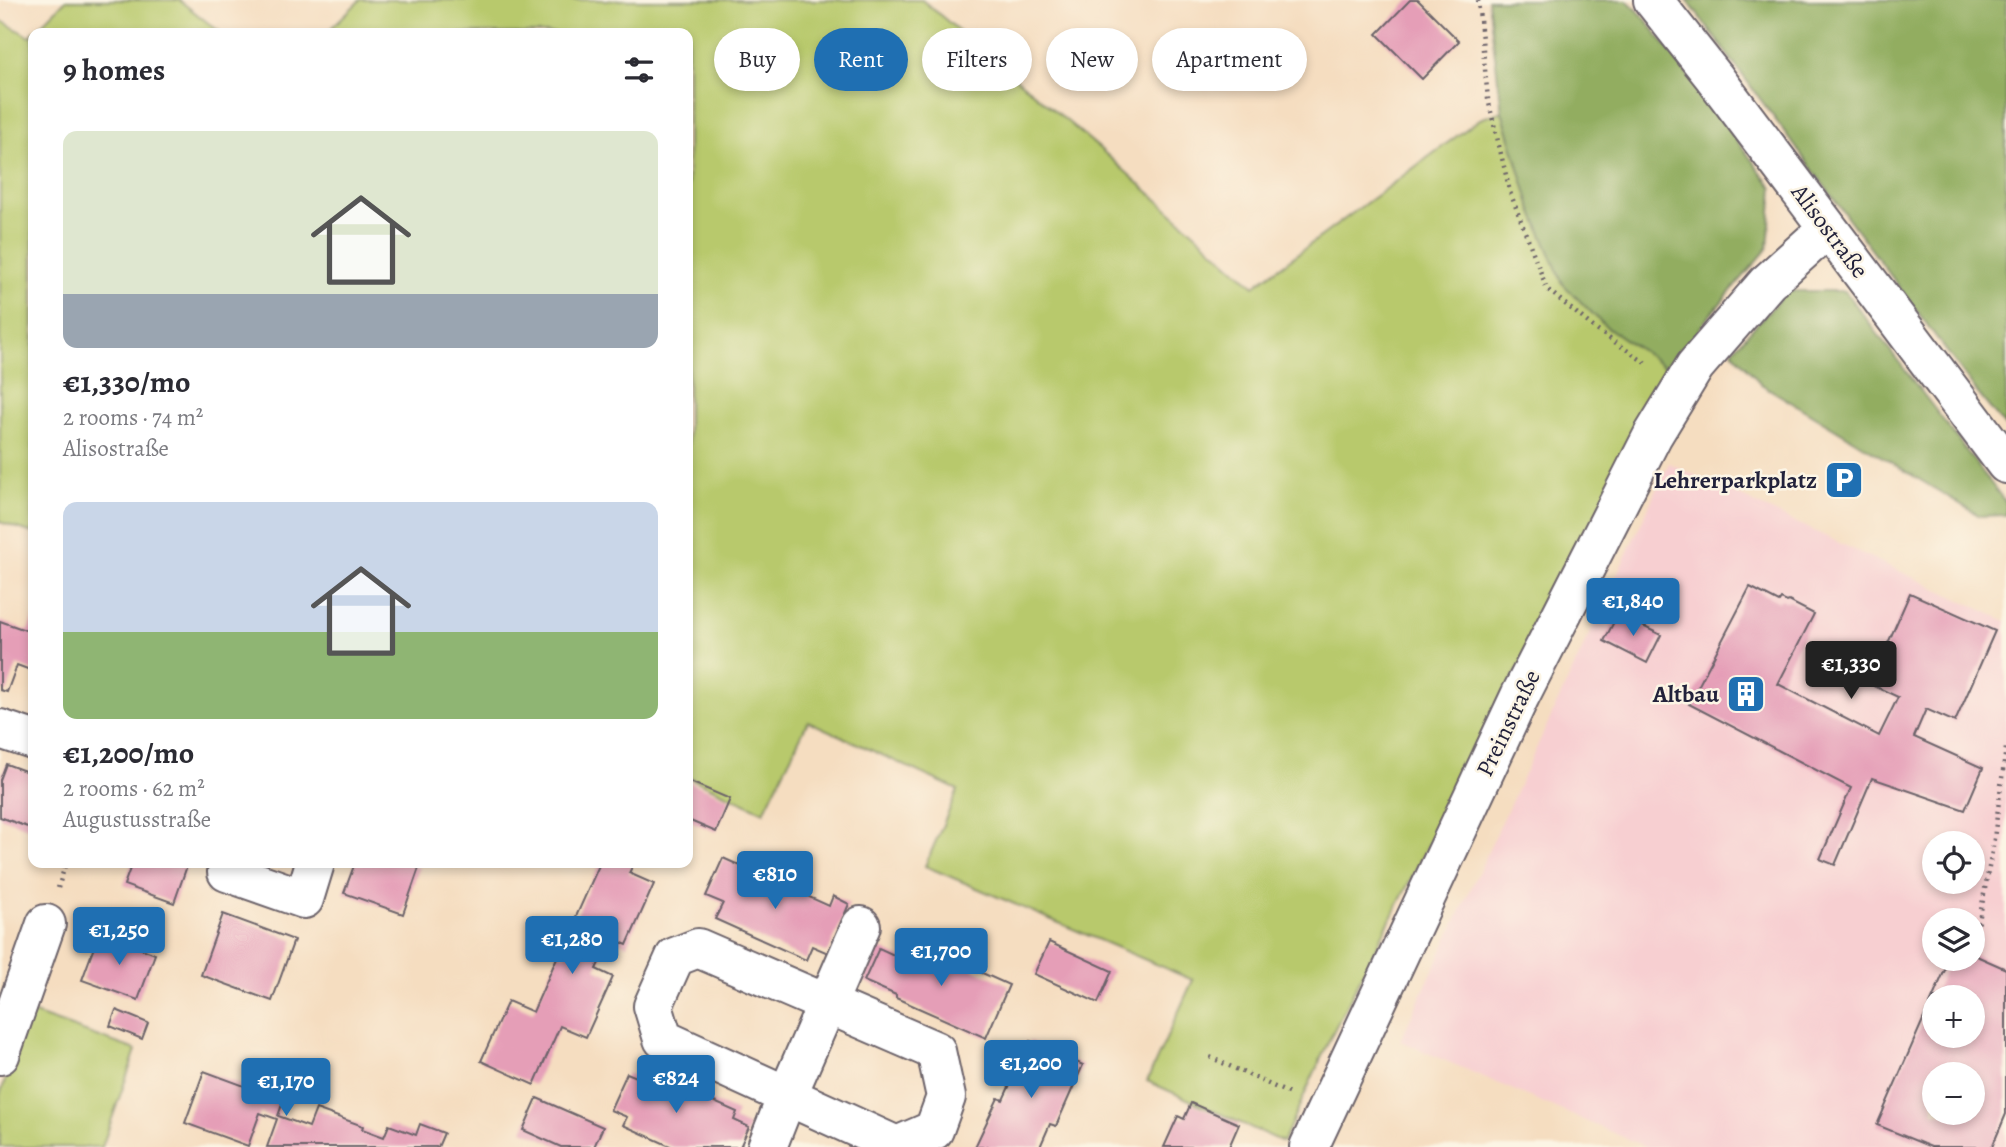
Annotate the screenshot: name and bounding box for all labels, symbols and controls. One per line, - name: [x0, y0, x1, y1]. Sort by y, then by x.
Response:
- chip: Buy: [714, 28, 800, 91]
- chip: Rent: [814, 28, 908, 91]
- chip: Filters: [922, 28, 1032, 91]
- chip: New: [1046, 28, 1138, 91]
- chip: Apartment: [1152, 28, 1307, 91]
- text: 9 homes: [63, 50, 165, 90]
- icon: filters: [620, 51, 658, 89]
- street label: Alisostraße: [1783, 176, 1876, 285]
- icon: home: [298, 177, 424, 303]
- text: €1,330/mo: [63, 362, 190, 402]
- text: 2 rooms · 74 m²: [63, 402, 203, 433]
- text: Alisostraße: [63, 433, 169, 464]
- parking icon: Lehrerparkplatz: [1823, 459, 1865, 501]
- place label: Lehrerparkplatz: [1653, 464, 1817, 496]
- icon: home: [298, 548, 424, 674]
- pin: €1,840: [1576, 578, 1690, 638]
- text: €1,840: [1602, 585, 1664, 616]
- pin: €1,330: [1794, 642, 1908, 701]
- text: €1,330: [1822, 648, 1880, 679]
- street label: Preinstraße: [1468, 664, 1548, 782]
- building icon: Altbau: [1725, 673, 1767, 715]
- place label: Altbau: [1652, 678, 1720, 710]
- text: €1,200/mo: [63, 733, 194, 773]
- text: 2 rooms · 62 m²: [63, 773, 205, 804]
- text: Augustusstraße: [63, 804, 211, 835]
- map controls: [1922, 831, 1985, 1125]
- button: locate: [1922, 831, 1985, 894]
- pin: €810: [734, 852, 816, 911]
- text: €810: [753, 858, 797, 889]
- pin: €1,250: [62, 908, 176, 967]
- button: layers: [1922, 908, 1985, 971]
- text: €1,250: [89, 914, 149, 945]
- pin: €1,280: [515, 916, 629, 976]
- text: €1,280: [541, 923, 603, 954]
- pin: €1,700: [884, 928, 998, 988]
- text: €1,700: [911, 935, 971, 966]
- button: +: [1922, 985, 1985, 1048]
- pin: €1,200: [974, 1040, 1088, 1100]
- text: €1,200: [1000, 1047, 1062, 1078]
- pin: €824: [635, 1056, 717, 1115]
- pin: €1,170: [229, 1058, 343, 1118]
- text: €824: [653, 1062, 699, 1093]
- button: −: [1922, 1062, 1985, 1125]
- text: €1,170: [257, 1065, 315, 1096]

